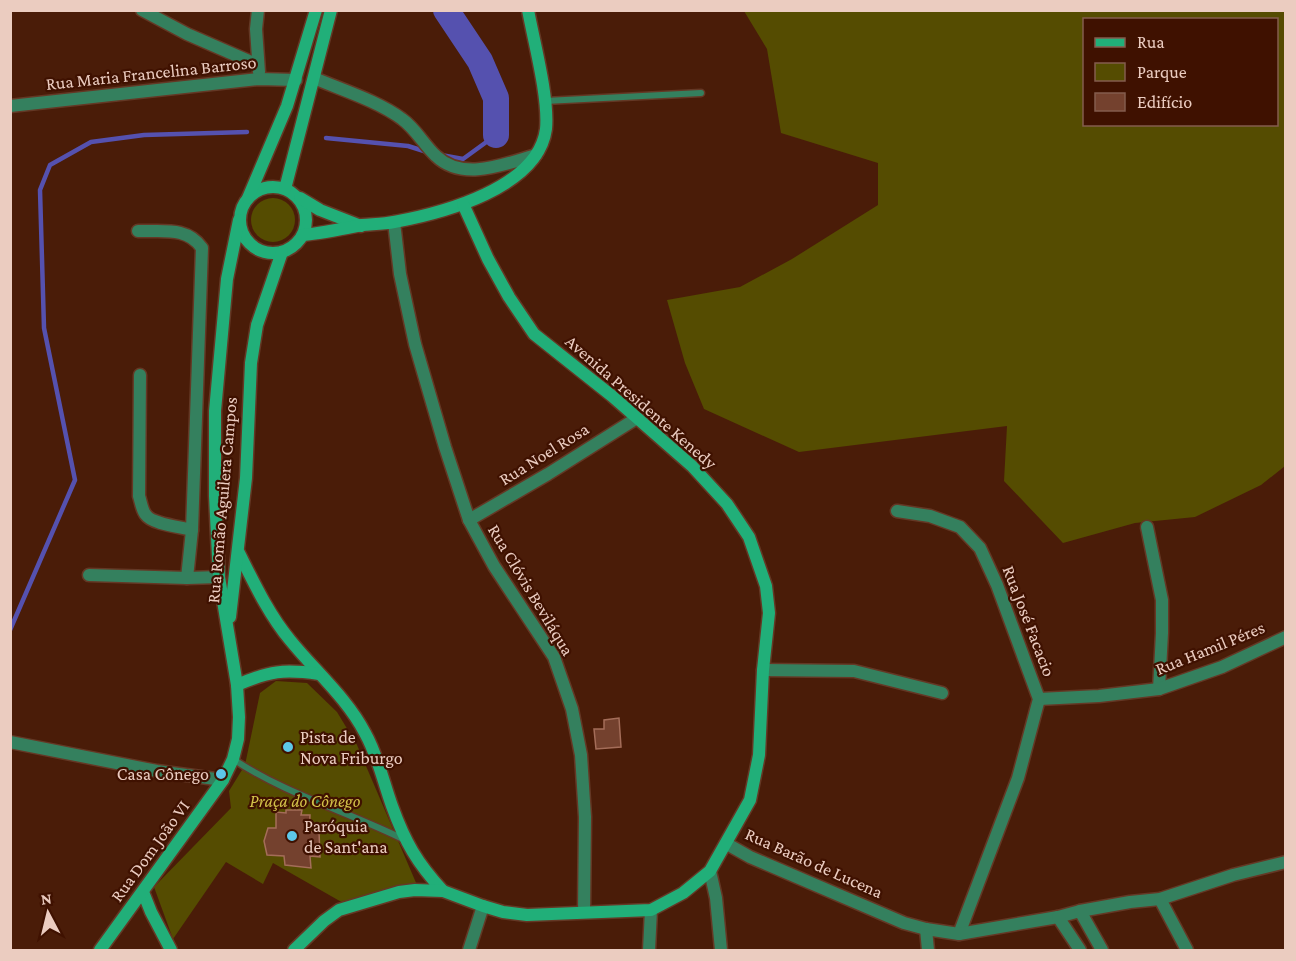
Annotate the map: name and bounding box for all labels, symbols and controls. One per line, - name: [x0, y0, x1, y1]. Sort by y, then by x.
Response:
- legend: [1083, 18, 1278, 126]
- text: Rua: [1137, 32, 1165, 52]
- street label: Rua Maria Francelina Barroso: [45, 52, 257, 94]
- text: Parque: [1137, 62, 1187, 82]
- text: Edifício: [1137, 92, 1192, 112]
- street label: Avenida Presidente Kenedy: [561, 331, 721, 474]
- street label: Rua Romão Aguilera Campos: [203, 396, 241, 604]
- street label: Rua Noel Rosa: [496, 419, 592, 489]
- street label: Rua Clóvis Beviláqua: [484, 521, 578, 659]
- street label: Rua José Facacio: [999, 563, 1059, 679]
- street label: Rua Hamil Péres: [1152, 617, 1268, 679]
- place label: Pista de Nova Friburgo: [300, 727, 403, 768]
- marker: Pista de Nova Friburgo: [281, 740, 295, 754]
- place label: Casa Cônego: [117, 764, 209, 784]
- marker: Casa Cônego: [214, 767, 228, 781]
- park label: Praça do Cônego: [250, 791, 361, 811]
- street label: Rua Dom João VI: [107, 796, 193, 906]
- place label: Paróquia de Sant'ana: [304, 816, 388, 857]
- street label: Rua Barão de Lucena: [742, 824, 886, 902]
- marker: Paróquia de Sant'ana: [285, 829, 299, 843]
- north arrow: [18, 883, 78, 943]
- text: N: [40, 889, 53, 908]

